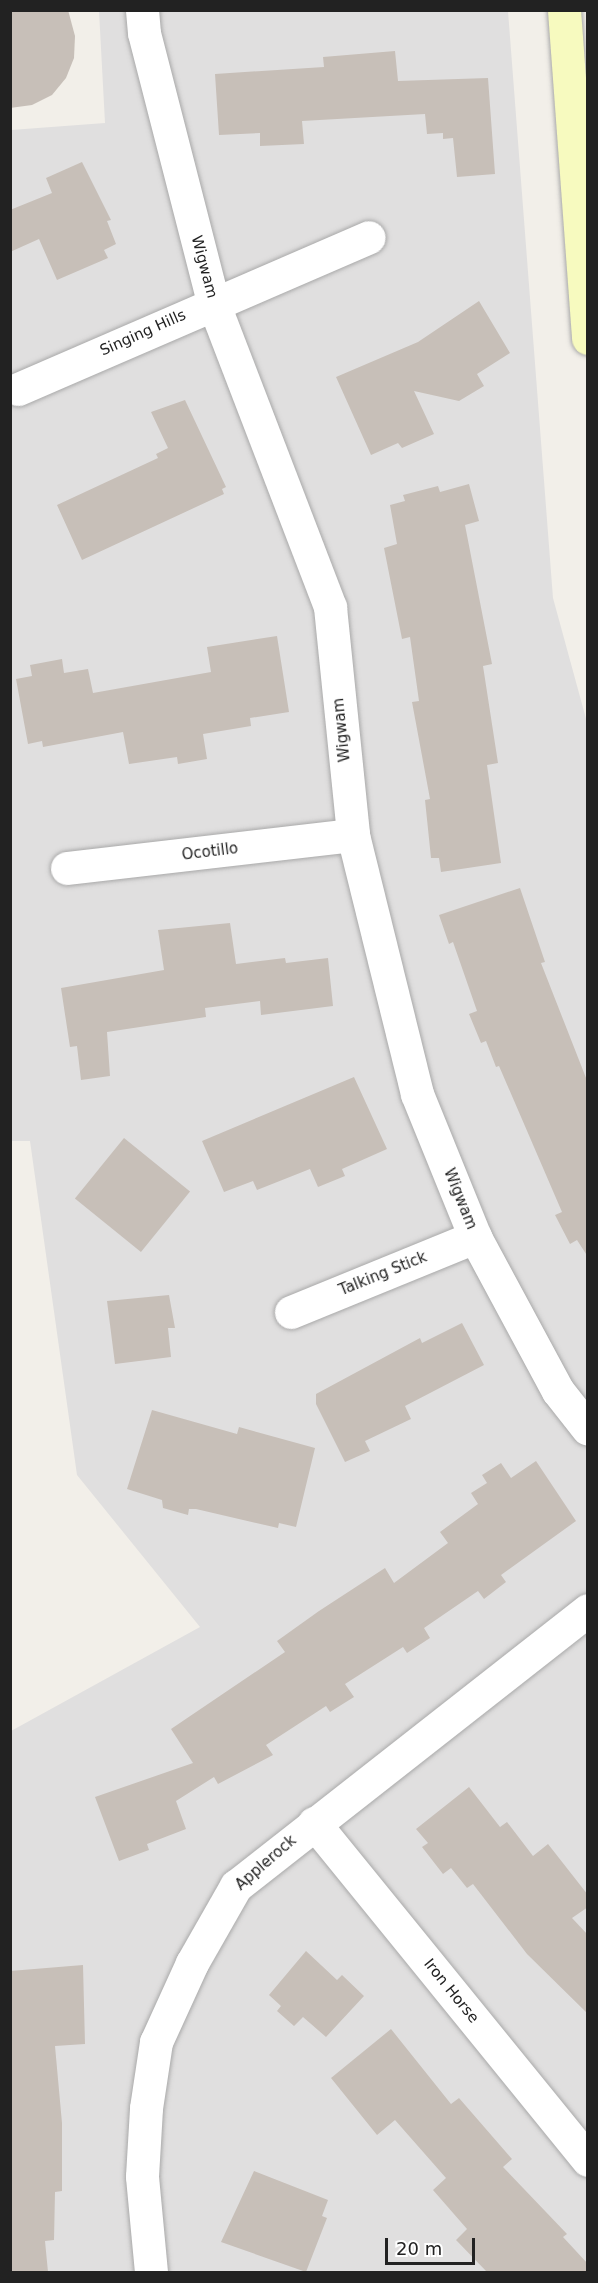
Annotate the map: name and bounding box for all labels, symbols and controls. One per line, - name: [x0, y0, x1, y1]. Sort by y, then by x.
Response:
- street label: Wigwam: [187, 234, 221, 300]
- street label: Singing Hills: [97, 306, 189, 360]
- street label: Wigwam: [330, 697, 354, 763]
- street label: Ocotillo: [181, 840, 239, 864]
- street label: Wigwam: [440, 1166, 480, 1232]
- street label: Talking Stick: [336, 1248, 430, 1300]
- street label: Applerock: [232, 1832, 300, 1894]
- street label: Iron Horse: [420, 1955, 482, 2027]
- scale bar: [388, 2226, 478, 2264]
- text: 20 m: [396, 2238, 442, 2259]

